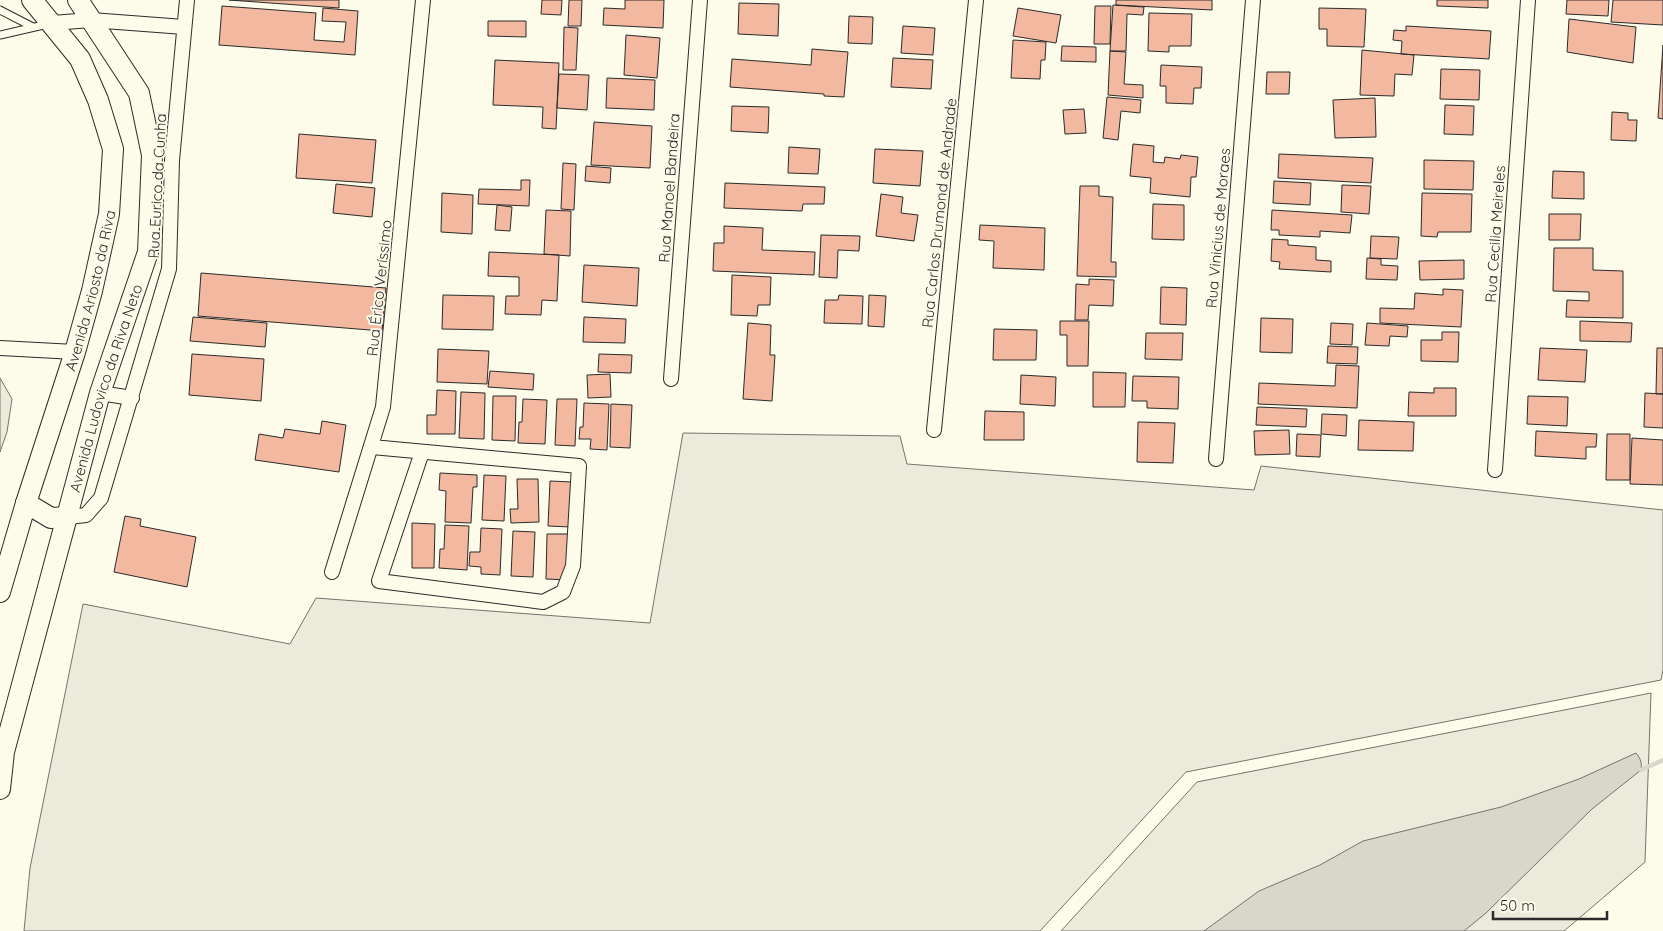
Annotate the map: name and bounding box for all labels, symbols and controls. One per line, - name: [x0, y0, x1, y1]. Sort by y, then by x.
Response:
- street label: Rua Carlos Drumond de Andrade: [917, 97, 961, 329]
- street label: Rua Eurico da Cunha: [144, 113, 170, 259]
- street label: Rua Manoel Bandeira: [654, 113, 684, 263]
- street label: Rua Vinicius de Moraes: [1202, 147, 1234, 309]
- street label: Rua Cecilia Meireles: [1481, 165, 1509, 303]
- street label: Avenida Ariosto da Riva: [60, 208, 119, 373]
- street label: Rua Érico Veríssimo: [362, 219, 396, 357]
- street label: Avenida Ludovico da Riva Neto: [64, 282, 146, 494]
- scale bar: [1493, 888, 1607, 920]
- text: 50 m: [1500, 896, 1535, 915]

